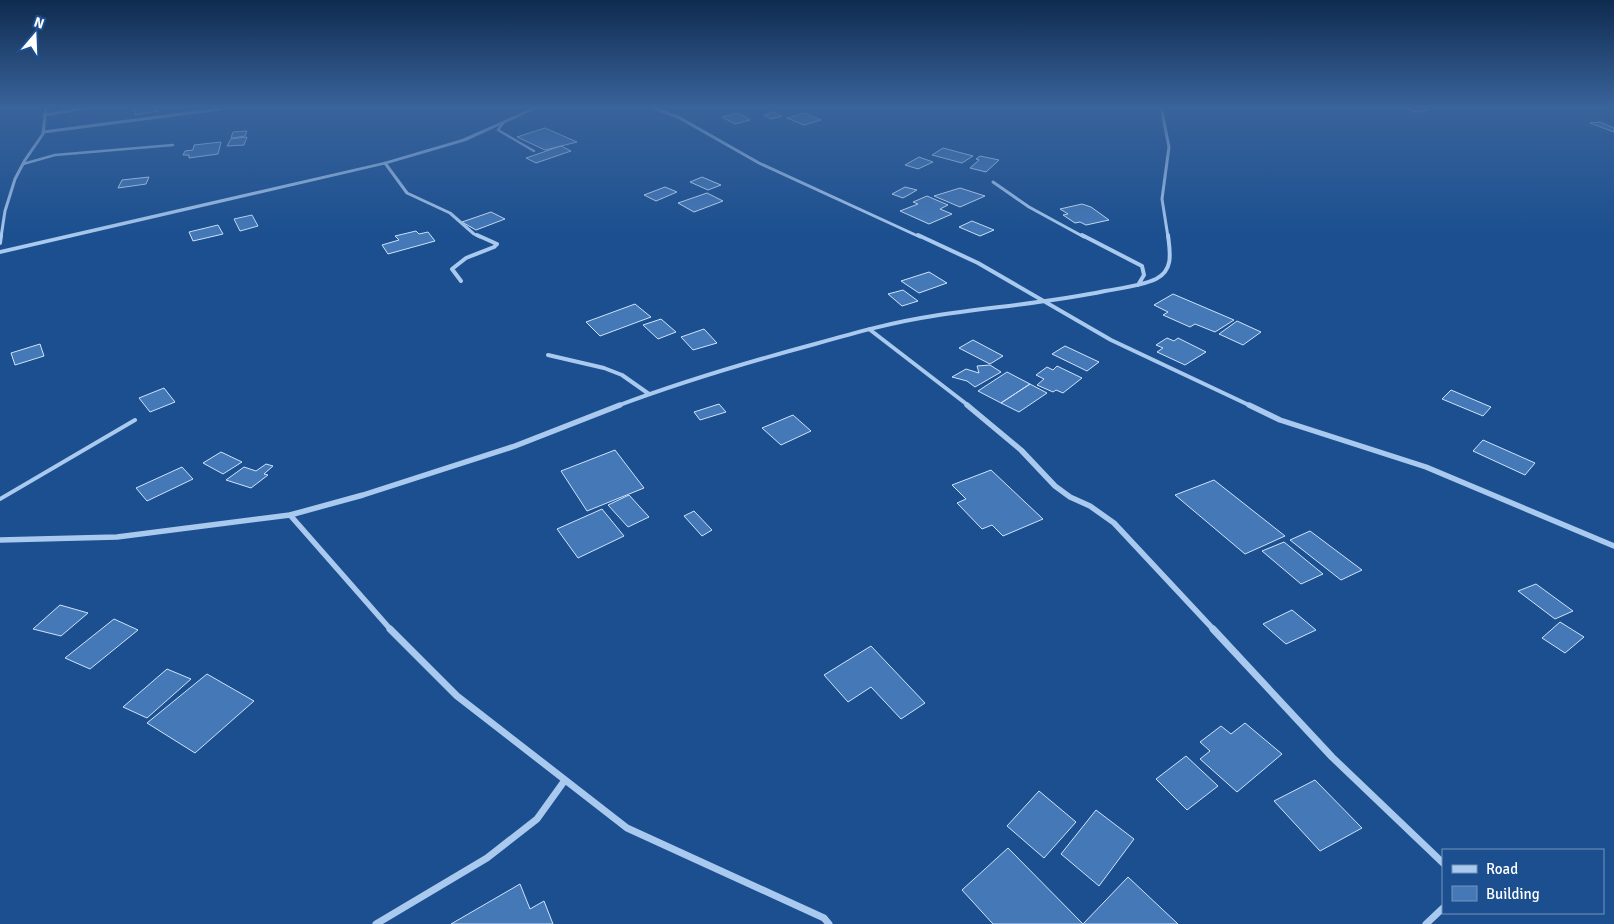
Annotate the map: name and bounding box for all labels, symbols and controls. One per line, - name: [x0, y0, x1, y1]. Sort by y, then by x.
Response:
- north arrow: [10, 10, 60, 60]
- text: N: [32, 14, 46, 33]
- legend: [1442, 849, 1604, 914]
- text: Road: [1486, 860, 1518, 878]
- text: Building: [1486, 885, 1540, 903]

